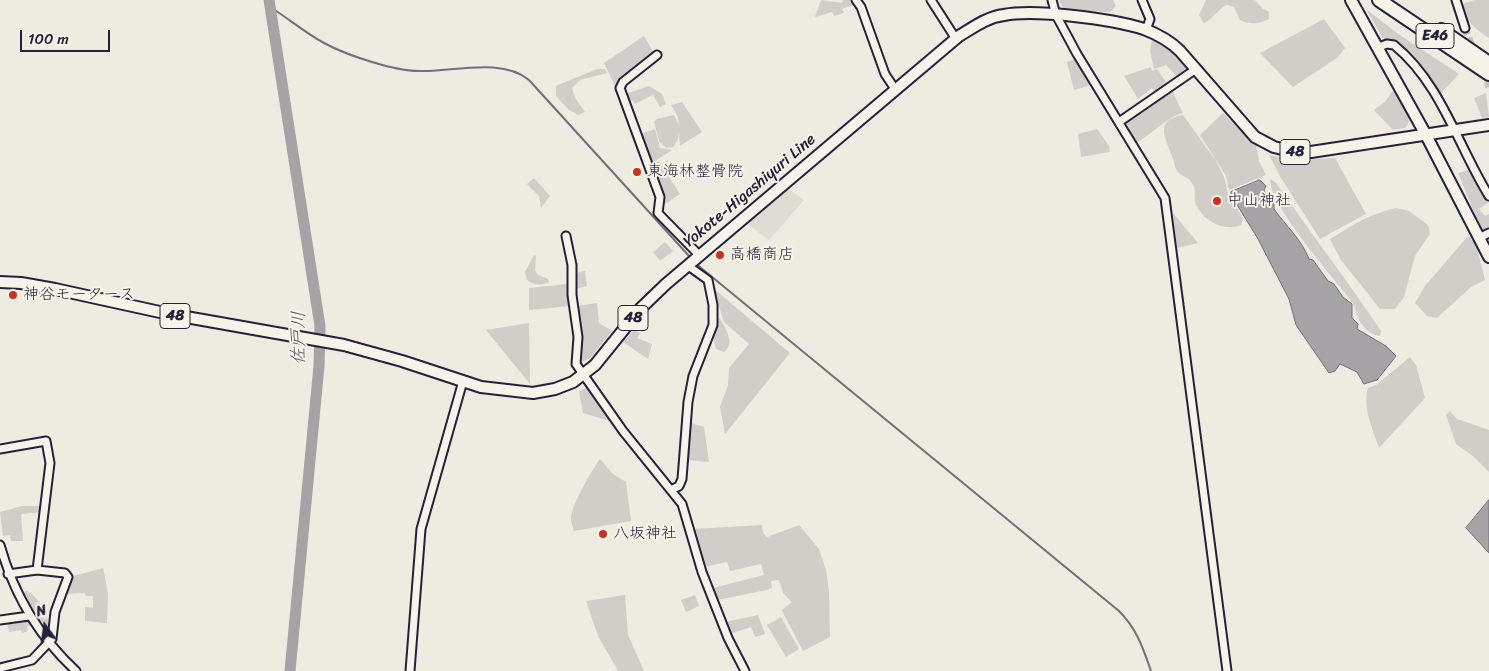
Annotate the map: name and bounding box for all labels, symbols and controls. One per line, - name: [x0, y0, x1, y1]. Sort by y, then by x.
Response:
- scale bar: [22, 20, 112, 52]
- road number: E46: [1416, 24, 1454, 48]
- text: 100 m: [28, 26, 69, 52]
- street label: Yokote-Higashiyuri Line: [680, 130, 820, 252]
- road number: 48: [1280, 140, 1310, 164]
- place label: 東海林整骨院: [647, 162, 743, 182]
- marker: 東海林整骨院: [631, 166, 643, 178]
- place label: 中山神社: [1227, 191, 1291, 211]
- marker: 中山神社: [1211, 195, 1223, 207]
- place label: 高橋商店: [730, 245, 794, 265]
- marker: 高橋商店: [714, 249, 726, 261]
- place label: 神谷モータース: [23, 285, 135, 305]
- marker: 神谷モータース: [7, 289, 19, 301]
- road number: 48: [160, 304, 190, 328]
- road number: 48: [618, 306, 648, 330]
- water label: 佐戸川: [288, 311, 310, 365]
- place label: 八坂神社: [613, 524, 677, 544]
- marker: 八坂神社: [597, 528, 609, 540]
- text: N: [34, 598, 49, 624]
- north arrow: [20, 601, 70, 651]

